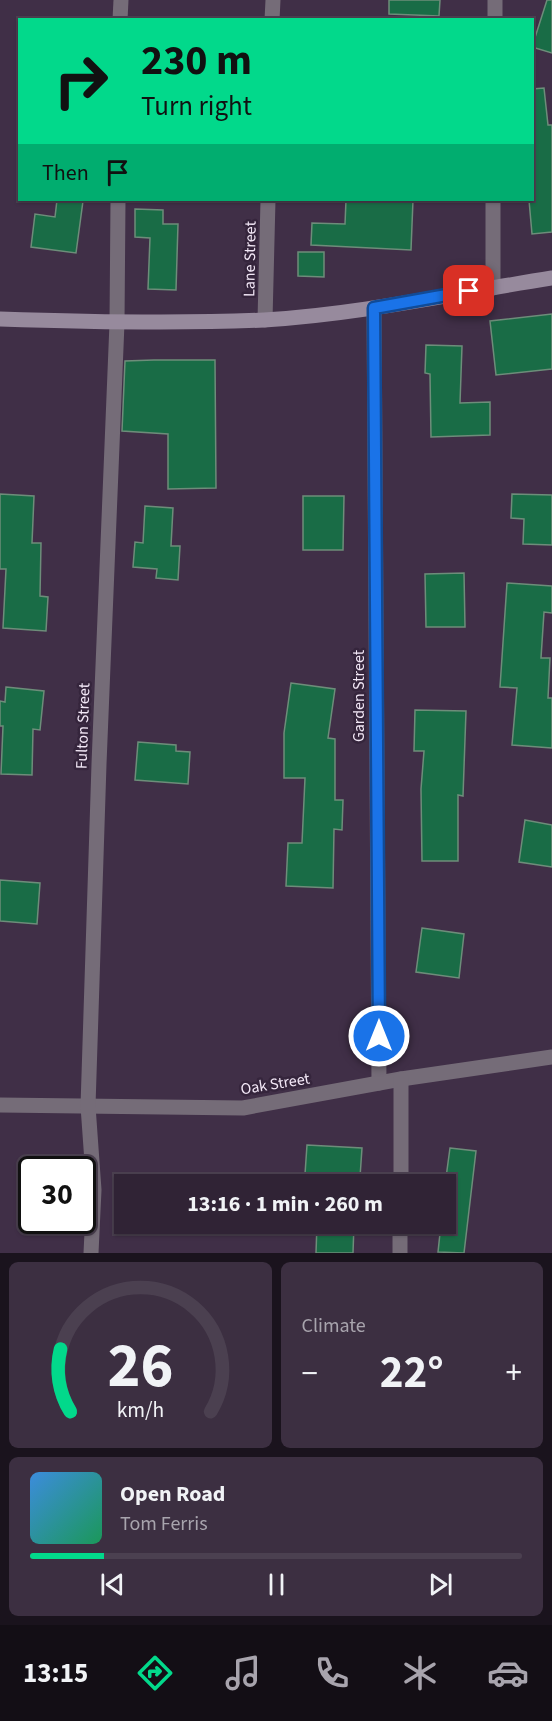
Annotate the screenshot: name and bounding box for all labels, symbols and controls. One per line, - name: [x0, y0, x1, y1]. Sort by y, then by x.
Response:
- text: 230 m: [141, 31, 252, 91]
- icon: right: [42, 42, 120, 120]
- text: Turn right: [141, 87, 252, 126]
- icon: arrive: [101, 156, 134, 189]
- text: Then: [42, 157, 89, 189]
- street label: Lane Street: [238, 220, 262, 297]
- pin: [443, 265, 494, 316]
- icon: arrive: [452, 274, 485, 307]
- street label: Garden Street: [348, 649, 370, 742]
- street label: Fulton Street: [70, 682, 96, 770]
- position arrow: [347, 1004, 411, 1068]
- street label: Oak Street: [239, 1068, 312, 1100]
- speed limit sign: 30: [18, 1156, 96, 1234]
- text: 13:16 · 1 min · 260 m: [187, 1188, 383, 1220]
- text: Climate: [302, 1312, 366, 1340]
- text: 26: [107, 1322, 173, 1411]
- text: 22°: [380, 1341, 444, 1405]
- text: −: [302, 1350, 318, 1397]
- text: +: [506, 1350, 522, 1397]
- text: km/h: [116, 1395, 164, 1426]
- text: Open Road: [120, 1478, 225, 1510]
- text: Tom Ferris: [120, 1510, 208, 1538]
- icon: previous: [96, 1568, 129, 1601]
- icon: pause: [260, 1568, 293, 1601]
- icon: next: [424, 1568, 457, 1601]
- icon: directions: [134, 1652, 176, 1694]
- icon: music: [222, 1652, 264, 1694]
- icon: phone: [311, 1652, 353, 1694]
- icon: climate: [399, 1652, 441, 1694]
- icon: car: [487, 1652, 529, 1694]
- text: 13:15: [23, 1654, 88, 1693]

